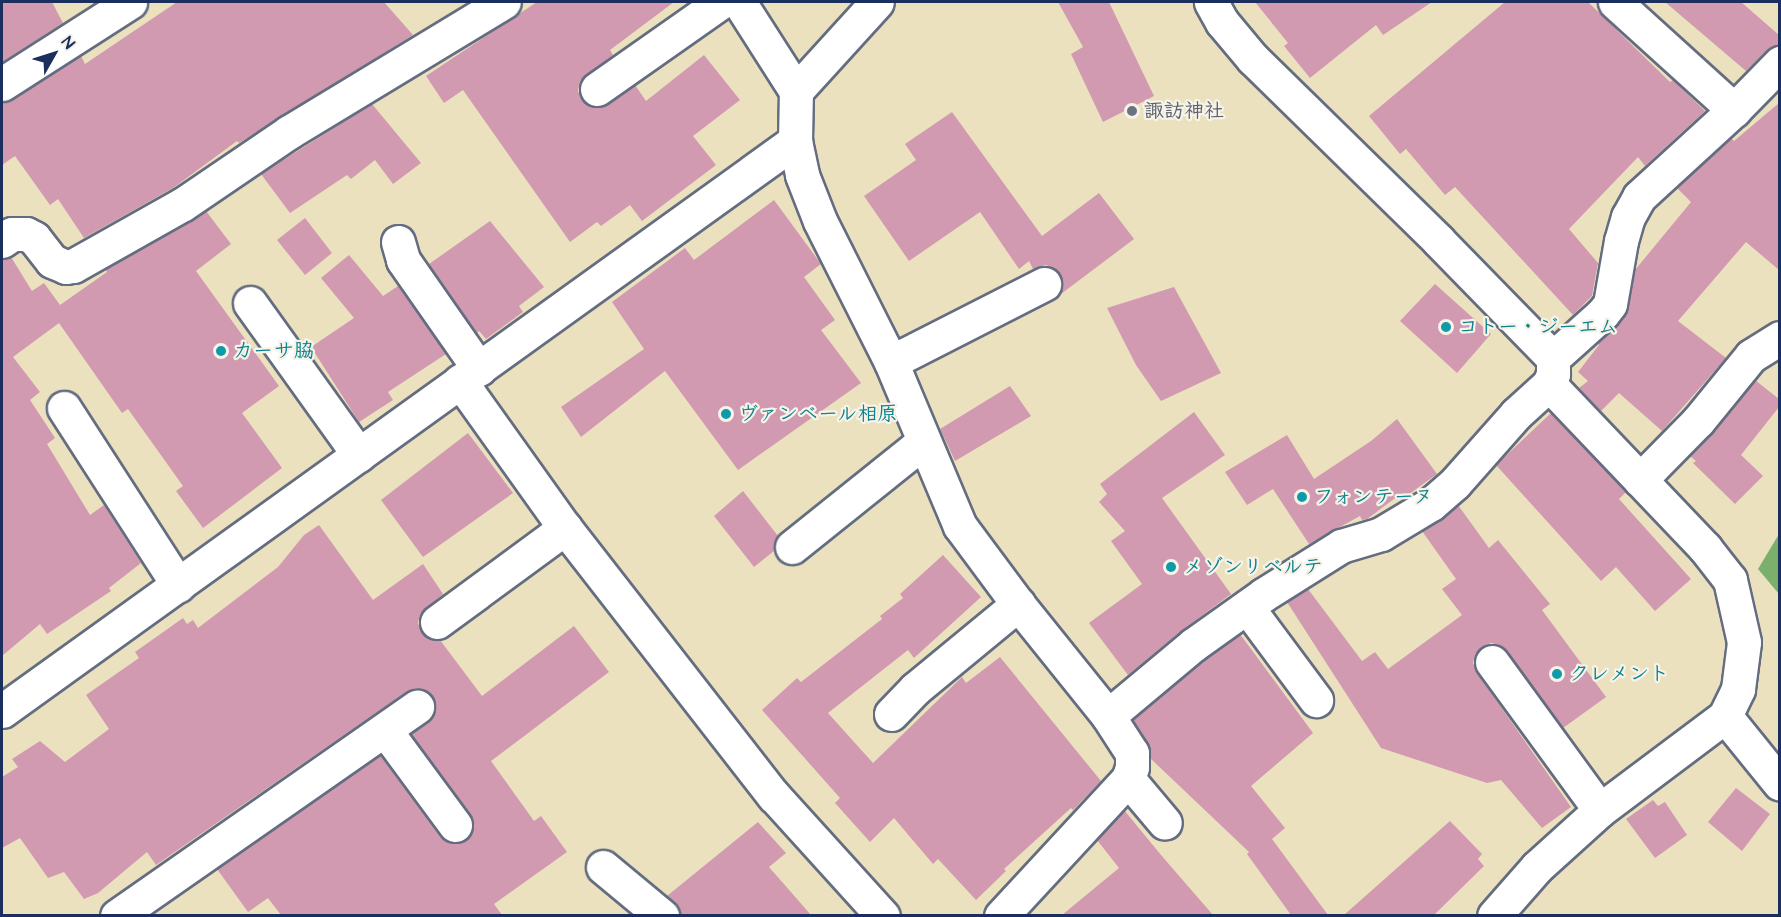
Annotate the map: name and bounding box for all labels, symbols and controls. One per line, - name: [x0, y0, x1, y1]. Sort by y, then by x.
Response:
- north arrow: [24, 24, 84, 84]
- text: N: [56, 32, 80, 53]
- place label: 諏訪神社: [1144, 99, 1224, 123]
- marker: 諏訪神社: [1125, 104, 1139, 118]
- place label: コトー・ジーエム: [1458, 315, 1618, 339]
- marker: コトー・ジーエム: [1439, 320, 1453, 334]
- place label: カーサ脇: [233, 339, 313, 363]
- marker: カーサ脇: [214, 344, 228, 358]
- place label: ヴァンベール相原: [738, 402, 898, 426]
- marker: ヴァンベール相原: [719, 407, 733, 421]
- place label: フォンテーヌ: [1314, 485, 1434, 509]
- marker: フォンテーヌ: [1295, 490, 1309, 504]
- place label: メゾンリベルテ: [1183, 555, 1323, 579]
- marker: メゾンリベルテ: [1164, 560, 1178, 574]
- place label: クレメント: [1569, 662, 1669, 686]
- marker: クレメント: [1550, 667, 1564, 681]

